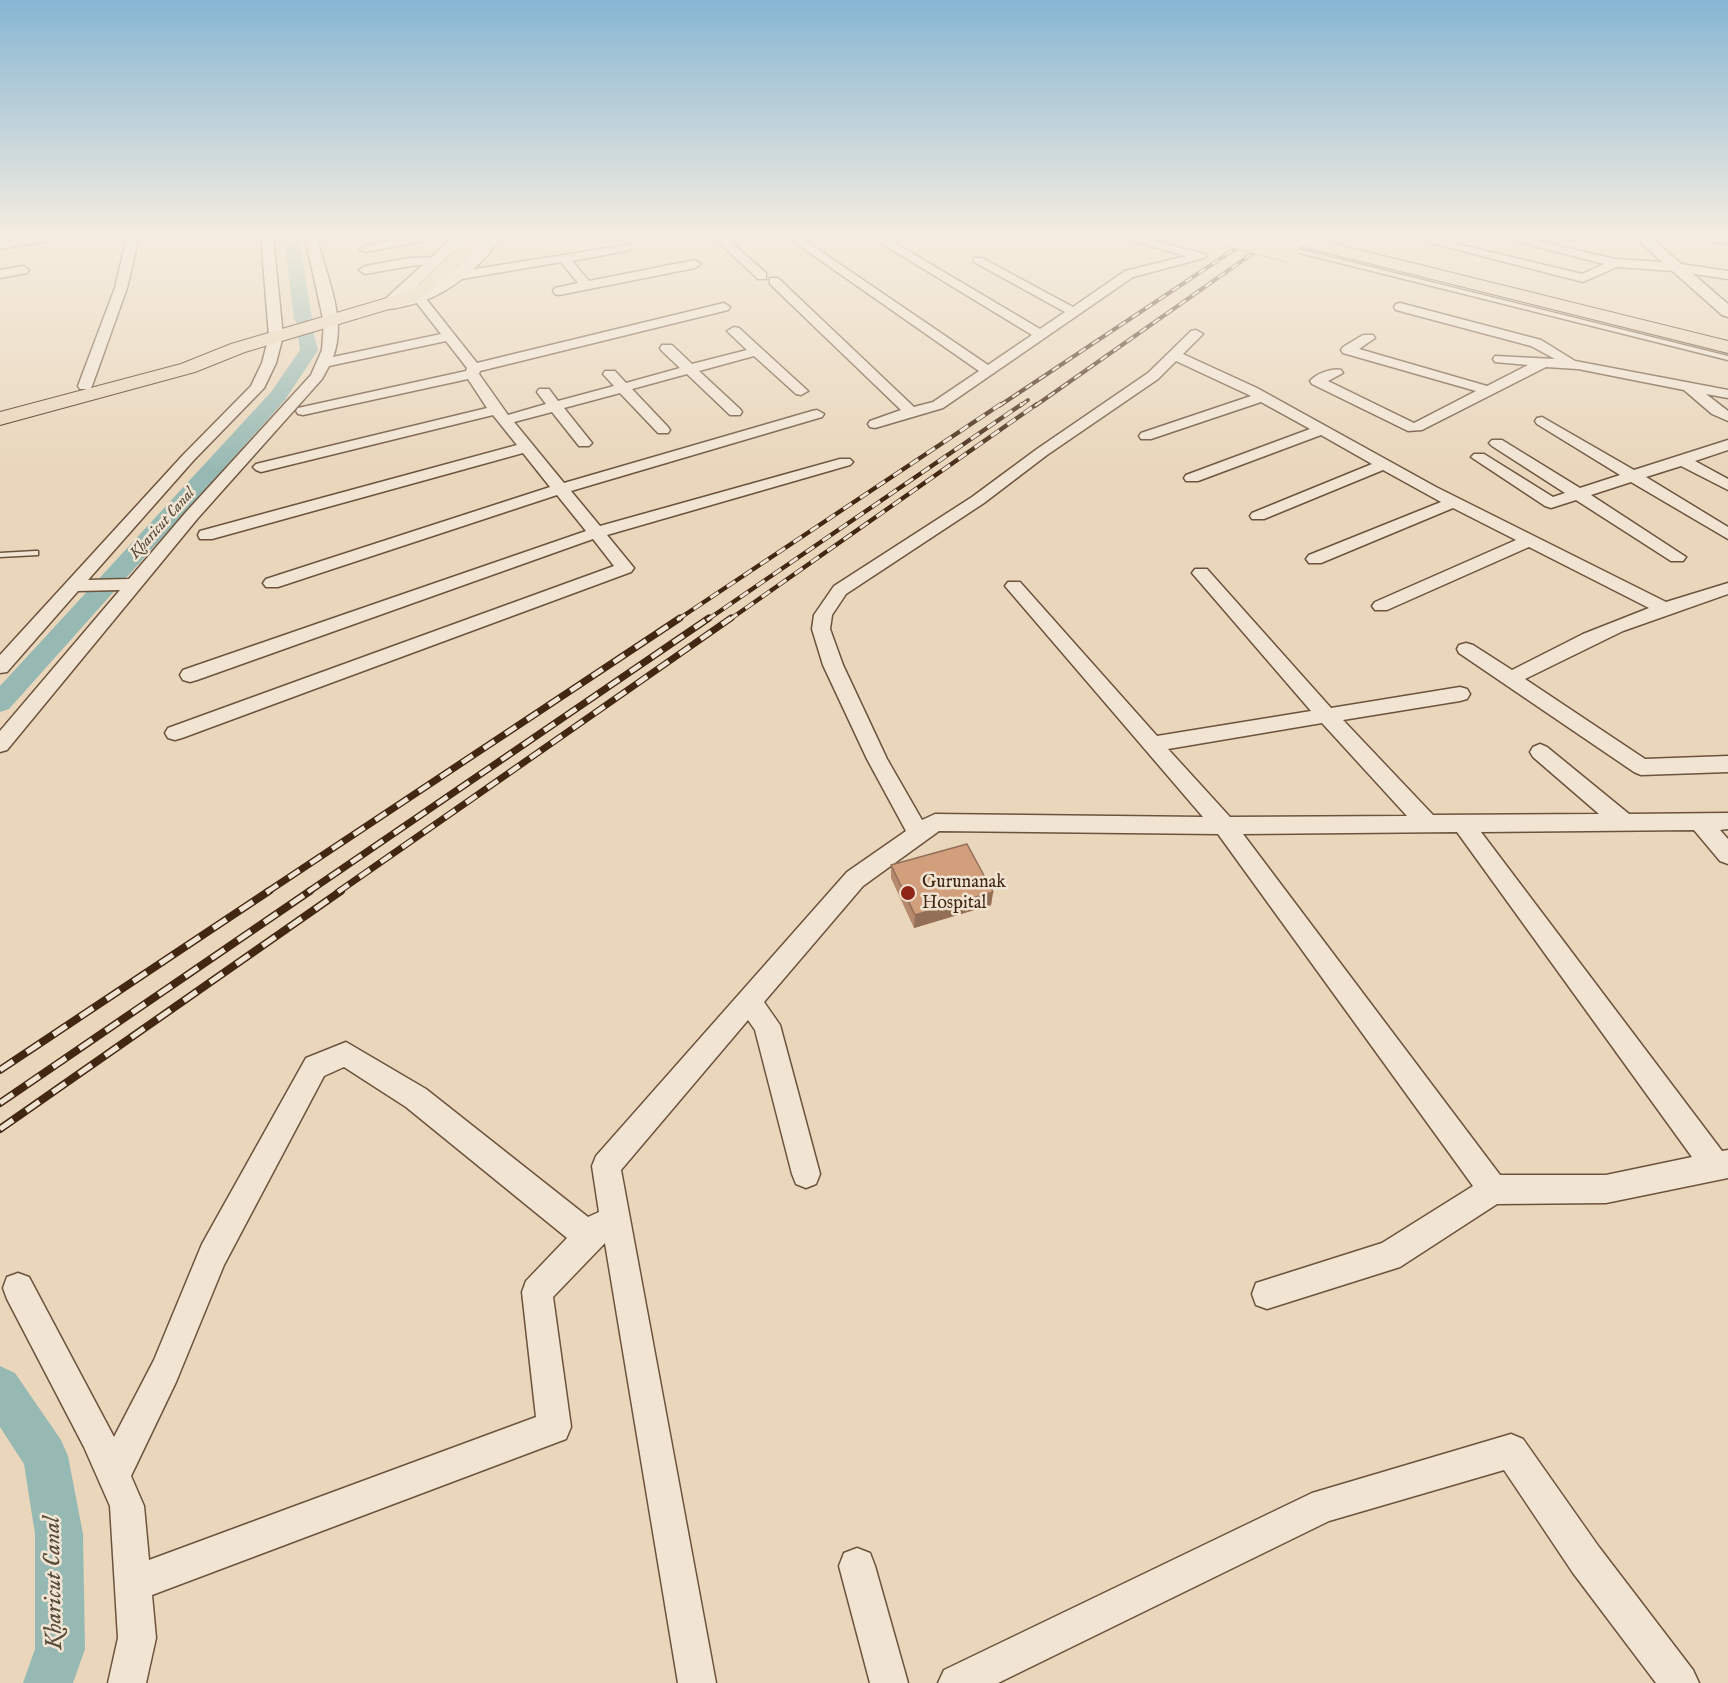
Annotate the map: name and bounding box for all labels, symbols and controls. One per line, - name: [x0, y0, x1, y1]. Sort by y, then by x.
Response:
- water label: Kharicut Canal: [126, 485, 200, 563]
- place label: Gurunanak Hospital: [922, 872, 1006, 914]
- marker: Gurunanak Hospital: [899, 884, 917, 902]
- water label: Kharicut Canal: [39, 1516, 71, 1650]

